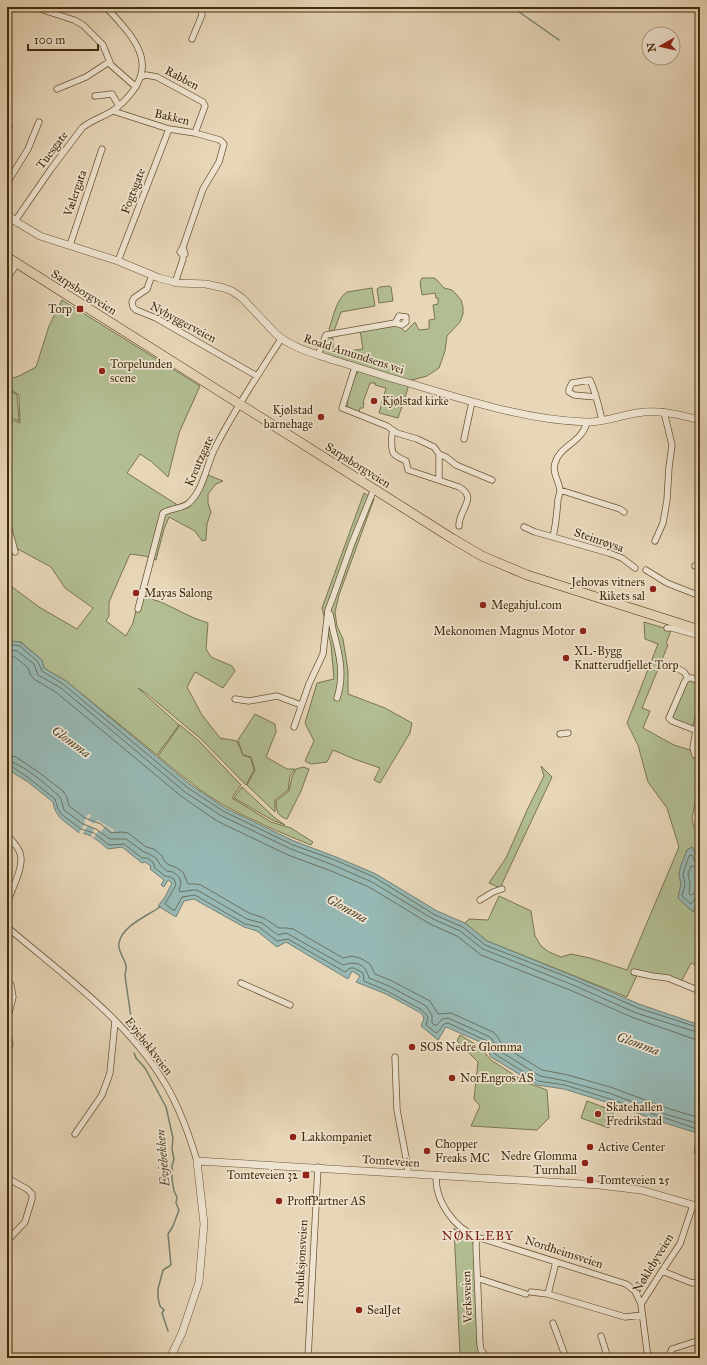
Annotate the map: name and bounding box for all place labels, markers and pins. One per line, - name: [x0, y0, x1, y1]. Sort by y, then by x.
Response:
- place label: Torp: [48, 302, 72, 316]
- marker: Torp: [75, 304, 85, 314]
- place label: Torpelunden scene: [110, 357, 173, 385]
- marker: Torpelunden scene: [97, 366, 107, 376]
- place label: Kjølstad kirke: [382, 394, 449, 408]
- marker: Kjølstad kirke: [369, 396, 379, 406]
- place label: Kjølstad barnehage: [264, 403, 313, 432]
- marker: Kjølstad barnehage: [316, 412, 326, 422]
- place label: Jehovas vitners Rikets sal: [569, 575, 646, 603]
- marker: Jehovas vitners Rikets sal: [648, 584, 658, 594]
- place label: Mayas Salong: [144, 586, 213, 601]
- marker: Mayas Salong: [131, 588, 141, 598]
- place label: Megahjul.com: [491, 598, 562, 613]
- marker: Megahjul.com: [478, 600, 488, 610]
- place label: Mekonomen Magnus Motor: [433, 624, 575, 639]
- marker: Mekonomen Magnus Motor: [578, 626, 588, 636]
- place label: XL-Bygg Knatterudfjellet Torp: [574, 644, 679, 672]
- marker: XL-Bygg Knatterudfjellet Torp: [561, 653, 571, 663]
- place label: SOS Nedre Glomma: [420, 1040, 523, 1054]
- marker: SOS Nedre Glomma: [407, 1042, 417, 1052]
- place label: NorEngros AS: [460, 1071, 534, 1086]
- marker: NorEngros AS: [447, 1073, 457, 1083]
- place label: Skatehallen Fredrikstad: [606, 1100, 663, 1128]
- marker: Skatehallen Fredrikstad: [593, 1109, 603, 1119]
- place label: Lakkompaniet: [301, 1130, 373, 1144]
- marker: Lakkompaniet: [288, 1132, 298, 1142]
- place label: Chopper Freaks MC: [435, 1137, 490, 1165]
- place label: Active Center: [597, 1140, 666, 1154]
- marker: Active Center: [585, 1142, 595, 1152]
- marker: Chopper Freaks MC: [422, 1146, 432, 1156]
- place label: Nedre Glomma Turnhall: [501, 1149, 578, 1177]
- marker: Nedre Glomma Turnhall: [580, 1158, 590, 1168]
- place label: Tomteveien 32: [227, 1168, 298, 1182]
- marker: Tomteveien 32: [301, 1170, 311, 1180]
- place label: Tomteveien 25: [598, 1173, 670, 1187]
- marker: Tomteveien 25: [585, 1175, 595, 1185]
- place label: ProffPartner AS: [287, 1194, 366, 1208]
- marker: ProffPartner AS: [274, 1196, 284, 1206]
- place label: SealJet: [367, 1303, 402, 1318]
- marker: SealJet: [354, 1305, 364, 1315]

